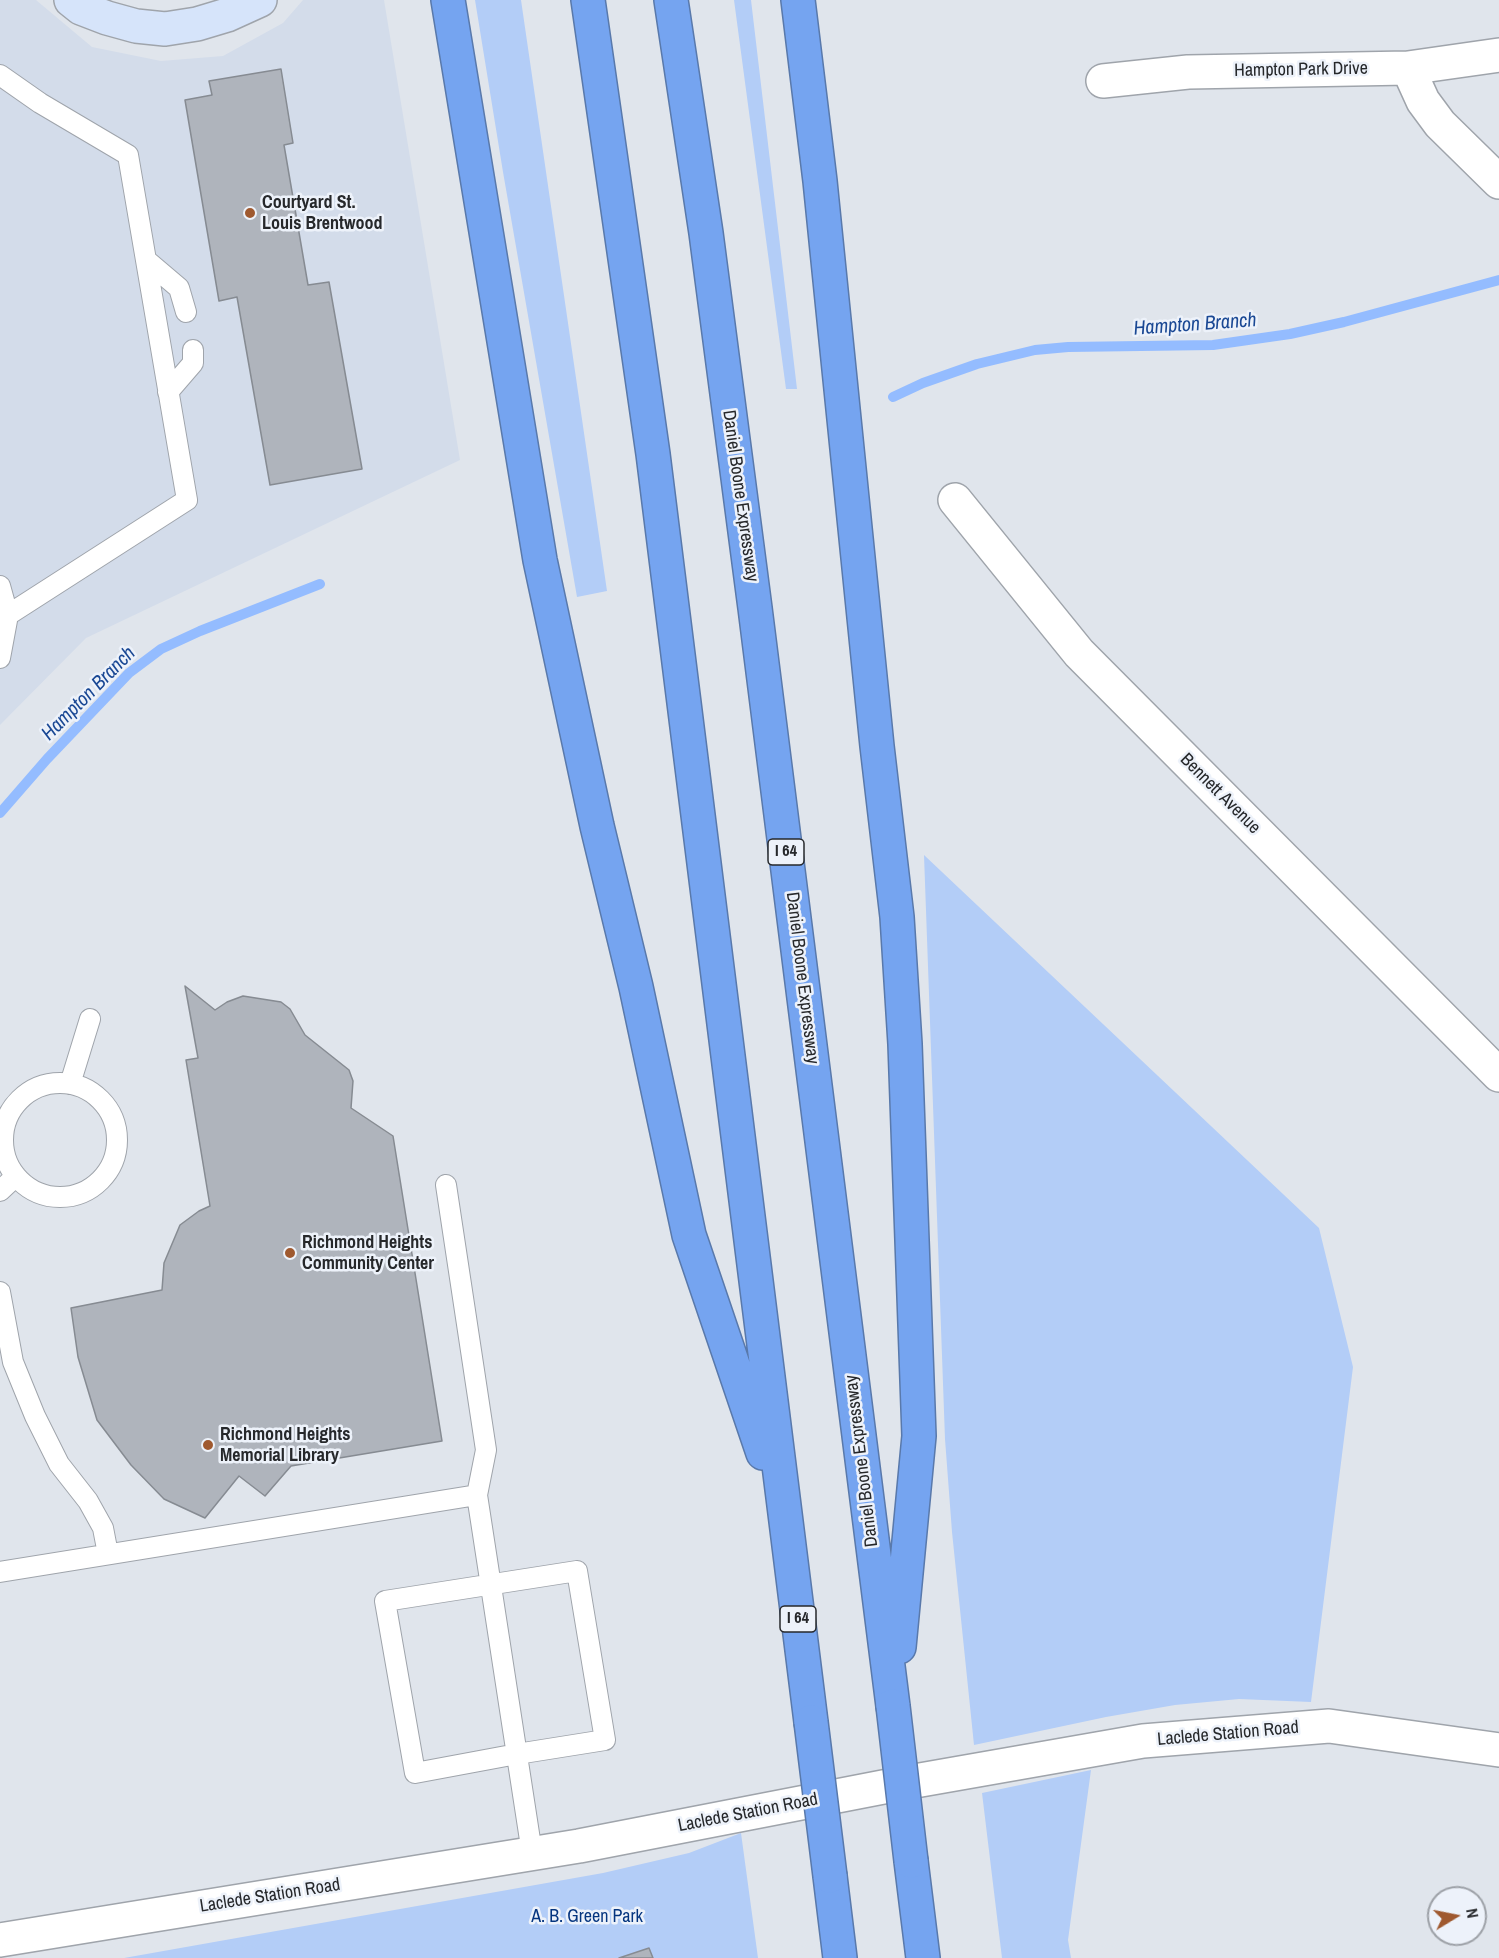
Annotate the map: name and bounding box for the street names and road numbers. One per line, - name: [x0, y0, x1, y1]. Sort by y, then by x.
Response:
- street label: Hampton Park Drive: [1234, 58, 1368, 82]
- street label: Daniel Boone Expressway: [717, 409, 763, 583]
- street label: Bennett Avenue: [1175, 749, 1265, 839]
- road number: I 64: [768, 839, 804, 865]
- street label: Daniel Boone Expressway: [781, 891, 823, 1065]
- street label: Daniel Boone Expressway: [841, 1374, 883, 1548]
- road number: I 64: [780, 1606, 816, 1632]
- street label: Laclede Station Road: [1156, 1717, 1300, 1751]
- street label: Laclede Station Road: [676, 1789, 820, 1837]
- street label: Laclede Station Road: [198, 1874, 342, 1918]

